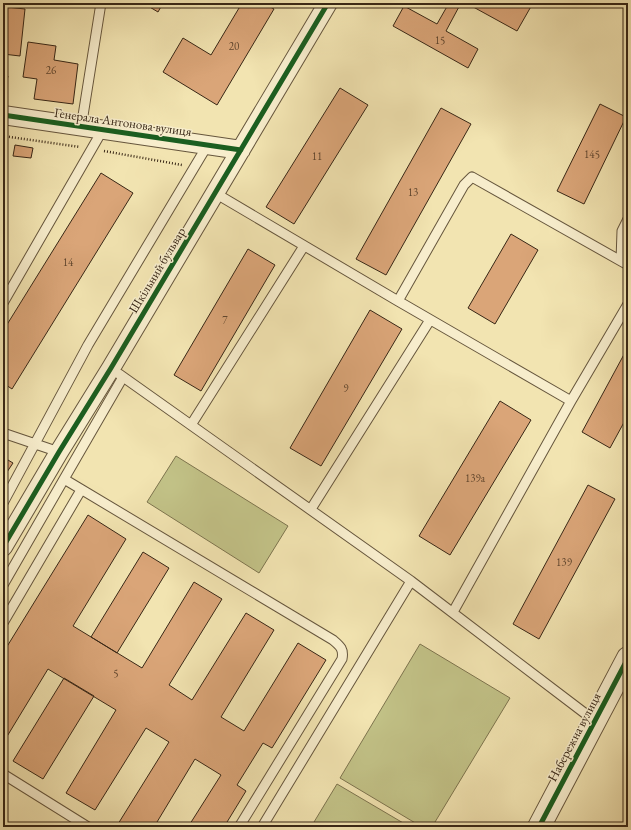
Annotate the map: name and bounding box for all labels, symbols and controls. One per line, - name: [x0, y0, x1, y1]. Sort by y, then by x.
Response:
- house number: 15: [435, 33, 445, 47]
- house number: 20: [229, 39, 239, 53]
- house number: 26: [46, 63, 57, 77]
- street label: Генерала Антонова вулиця: [53, 104, 193, 140]
- house number: 145: [584, 147, 600, 161]
- house number: 11: [312, 149, 322, 163]
- house number: 13: [408, 185, 418, 199]
- street label: Шкільний бульвар: [125, 224, 189, 316]
- house number: 14: [63, 255, 74, 269]
- house number: 7: [222, 313, 228, 327]
- house number: 9: [343, 381, 349, 395]
- house number: 139а: [465, 471, 486, 485]
- house number: 139: [556, 555, 573, 569]
- house number: 5: [113, 666, 119, 680]
- street label: Набережна вулиця: [543, 689, 605, 784]

